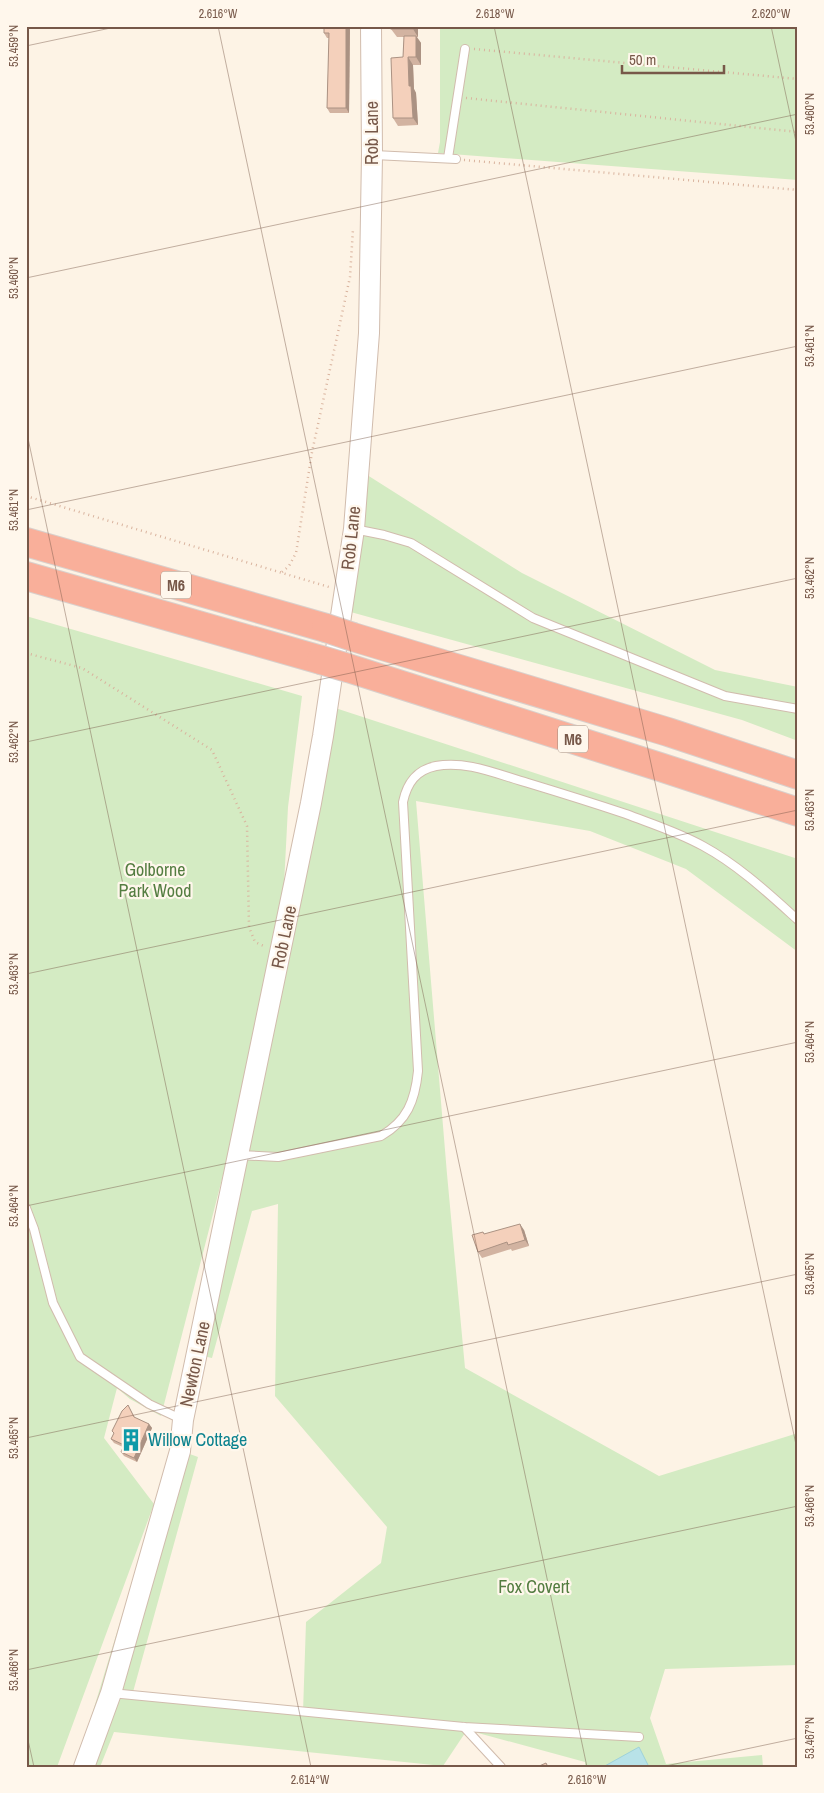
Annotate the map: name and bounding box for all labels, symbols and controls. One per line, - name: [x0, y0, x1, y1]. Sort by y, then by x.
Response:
- text: 2.616°W: [199, 6, 238, 22]
- text: 2.618°W: [476, 6, 515, 22]
- text: 2.620°W: [752, 6, 791, 22]
- text: 53.459°N: [6, 25, 22, 67]
- scale bar: [622, 42, 724, 74]
- text: 50 m: [629, 49, 656, 70]
- text: 53.460°N: [802, 93, 818, 135]
- street label: Rob Lane: [359, 101, 384, 165]
- text: 53.460°N: [6, 257, 22, 299]
- text: 53.461°N: [802, 325, 818, 367]
- text: 53.461°N: [6, 489, 22, 531]
- street label: Rob Lane: [335, 505, 366, 571]
- text: 53.462°N: [802, 557, 818, 599]
- road number: M6: [161, 572, 191, 598]
- text: 53.462°N: [6, 721, 22, 763]
- road number: M6: [558, 726, 588, 752]
- text: 53.463°N: [802, 789, 818, 831]
- park label: Golborne Park Wood: [119, 857, 191, 903]
- street label: Rob Lane: [265, 903, 302, 971]
- text: 53.463°N: [6, 953, 22, 995]
- text: 53.464°N: [802, 1021, 818, 1063]
- text: 53.464°N: [6, 1185, 22, 1227]
- text: 53.465°N: [802, 1253, 818, 1295]
- street label: Newton Lane: [173, 1319, 216, 1409]
- text: 53.465°N: [6, 1417, 22, 1459]
- building icon: Willow Cottage: [118, 1427, 144, 1453]
- place label: Willow Cottage: [148, 1427, 247, 1452]
- text: 53.466°N: [802, 1485, 818, 1527]
- park label: Fox Covert: [498, 1574, 570, 1599]
- text: 53.466°N: [6, 1649, 22, 1691]
- text: 53.467°N: [802, 1717, 818, 1759]
- text: 2.614°W: [291, 1772, 330, 1788]
- text: 2.616°W: [568, 1772, 607, 1788]

